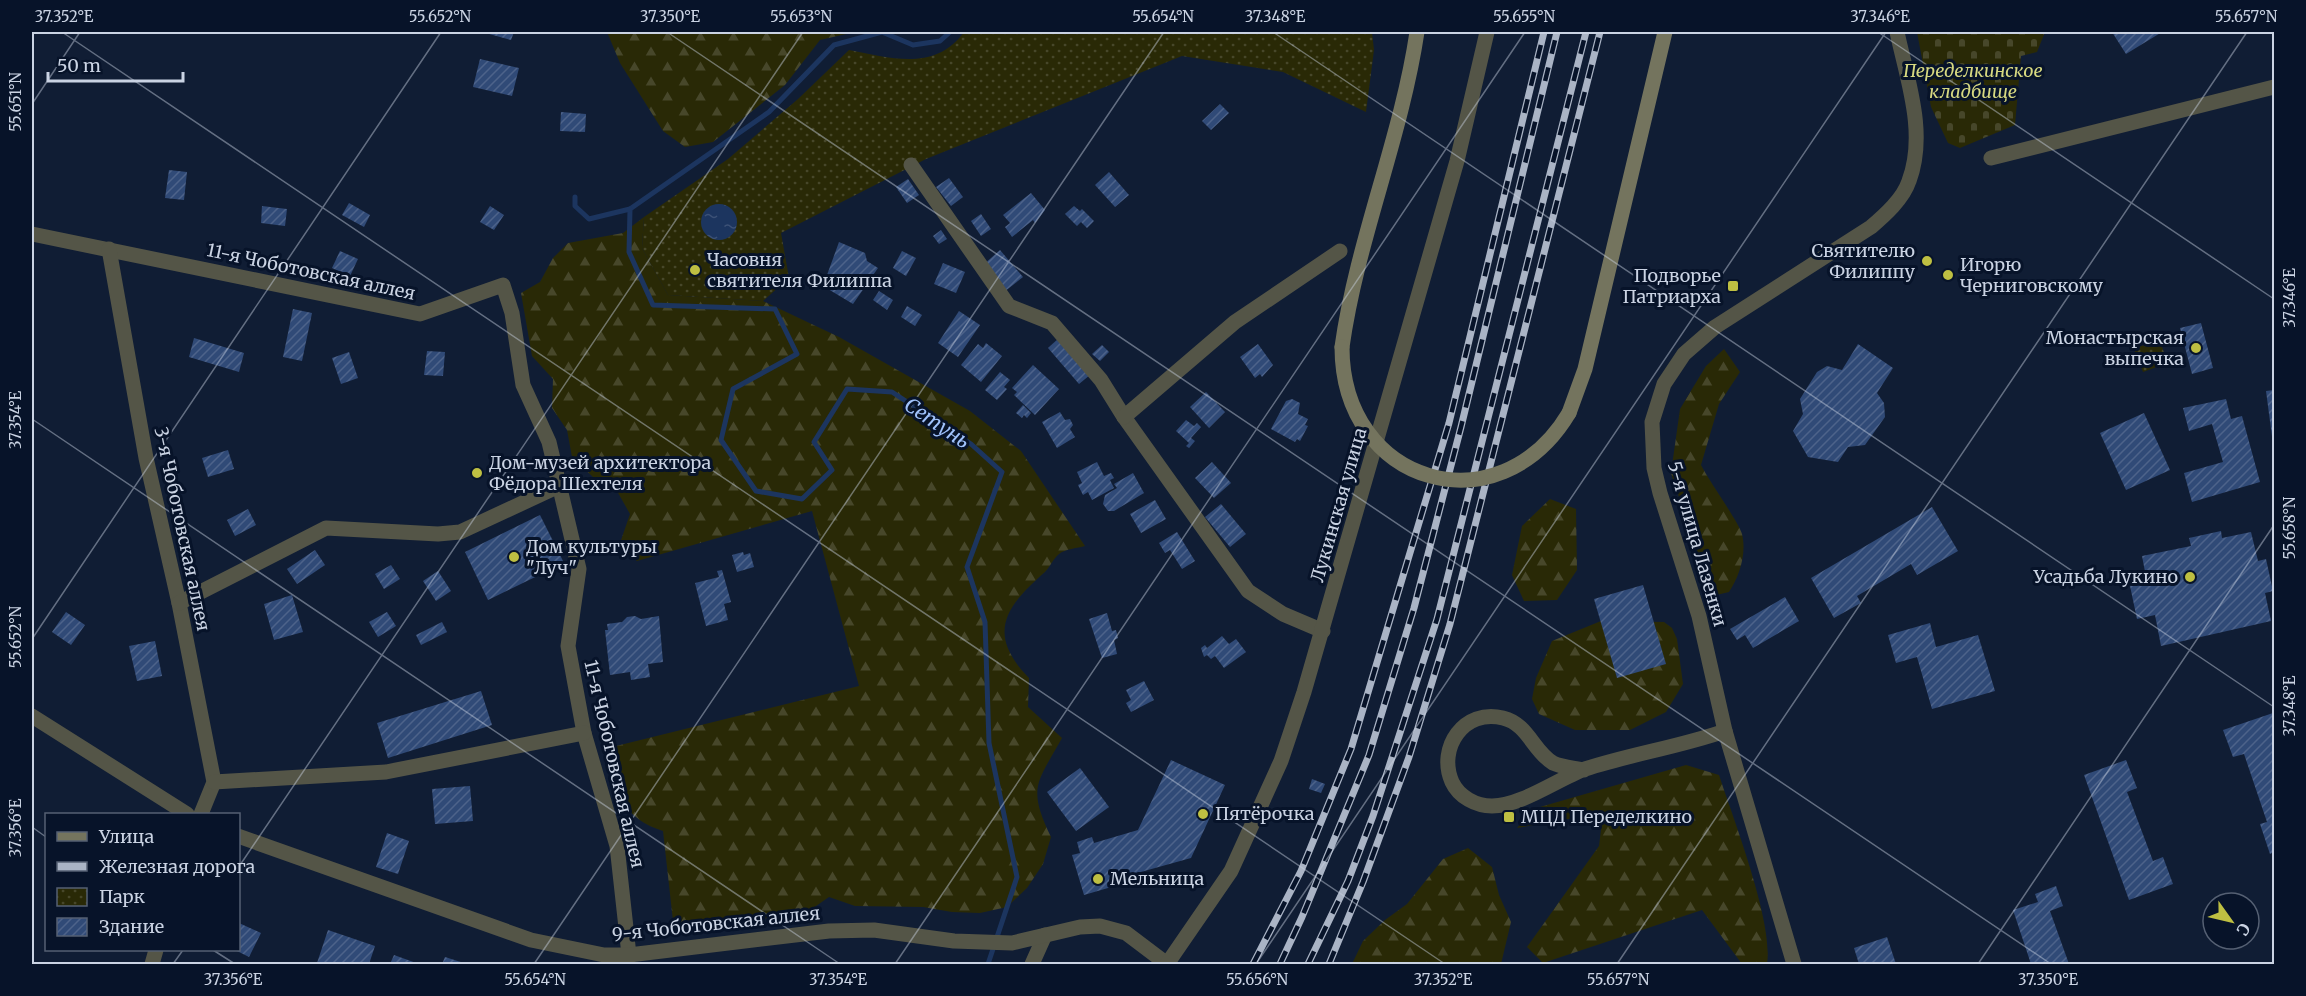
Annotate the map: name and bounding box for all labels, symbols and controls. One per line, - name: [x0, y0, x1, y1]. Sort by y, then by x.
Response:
- text: 37.352°E: [35, 7, 94, 26]
- text: 55.652°N: [409, 7, 472, 26]
- text: 37.350°E: [640, 7, 700, 26]
- text: 55.653°N: [770, 7, 832, 26]
- text: 55.654°N: [1132, 7, 1194, 26]
- text: 37.348°E: [1245, 7, 1306, 26]
- text: 55.655°N: [1493, 7, 1555, 26]
- text: 37.346°E: [1850, 7, 1910, 26]
- text: 55.657°N: [2215, 7, 2278, 26]
- scale bar: [48, 45, 183, 83]
- text: 50 m: [57, 54, 101, 77]
- park label: Переделкинское кладбище: [1903, 59, 2043, 103]
- text: 55.651°N: [6, 72, 25, 132]
- street label: 11-я Чоботовская аллея: [205, 238, 418, 305]
- place label: Святителю Филиппу: [1812, 239, 1916, 283]
- place label: Часовня святителя Филиппа: [707, 248, 892, 292]
- place label: Игорю Черниговскому: [1960, 253, 2104, 297]
- marker: Святителю Филиппу: [1920, 254, 1934, 268]
- marker: Часовня святителя Филиппа: [688, 263, 702, 277]
- place label: Подворье Патриарха: [1622, 264, 1721, 308]
- marker: Игорю Черниговскому: [1941, 268, 1955, 282]
- text: 37.346°E: [2280, 268, 2299, 328]
- marker: Подворье Патриарха: [1726, 279, 1740, 293]
- place label: Монастырская выпечка: [2046, 326, 2184, 370]
- marker: Монастырская выпечка: [2189, 341, 2203, 355]
- text: 37.354°E: [6, 391, 25, 449]
- water label: Сетунь: [900, 392, 975, 454]
- street label: 3-я Чоботовская аллея: [150, 425, 215, 633]
- street label: Лукинская улица: [1306, 425, 1372, 585]
- place label: Дом-музей архитектора Фёдора Шехтеля: [489, 451, 711, 495]
- street label: 5-я улица Лазенки: [1663, 459, 1732, 629]
- marker: Дом-музей архитектора Фёдора Шехтеля: [470, 466, 484, 480]
- text: 55.658°N: [2280, 496, 2299, 559]
- place label: Дом культуры "Луч": [526, 535, 657, 579]
- marker: Дом культуры "Луч": [507, 550, 521, 564]
- place label: Усадьба Лукино: [2033, 565, 2178, 588]
- marker: Усадьба Лукино: [2183, 570, 2197, 584]
- text: 55.652°N: [6, 605, 25, 668]
- street label: 11-я Чоботовская аллея: [579, 658, 650, 870]
- text: 37.348°E: [2280, 675, 2299, 736]
- text: 37.356°E: [6, 798, 25, 857]
- place label: Пятёрочка: [1215, 802, 1315, 825]
- place label: МЦД Переделкино: [1521, 805, 1692, 828]
- marker: Пятёрочка: [1196, 807, 1210, 821]
- marker: МЦД Переделкино: [1502, 810, 1516, 824]
- legend: [45, 813, 240, 951]
- text: Улица: [98, 825, 154, 848]
- text: Железная дорога: [99, 855, 256, 878]
- place label: Мельница: [1110, 867, 1205, 890]
- marker: Мельница: [1091, 872, 1105, 886]
- text: Парк: [99, 885, 145, 908]
- north arrow: [2201, 891, 2261, 951]
- street label: 9-я Чоботовская аллея: [611, 901, 821, 946]
- text: Здание: [99, 915, 164, 938]
- text: С: [2232, 919, 2255, 939]
- text: 37.356°E: [204, 970, 263, 989]
- text: 55.654°N: [504, 970, 566, 989]
- text: 37.354°E: [809, 970, 867, 989]
- text: 55.656°N: [1226, 970, 1288, 989]
- text: 37.352°E: [1414, 970, 1473, 989]
- text: 55.657°N: [1587, 970, 1650, 989]
- text: 37.350°E: [2018, 970, 2078, 989]

